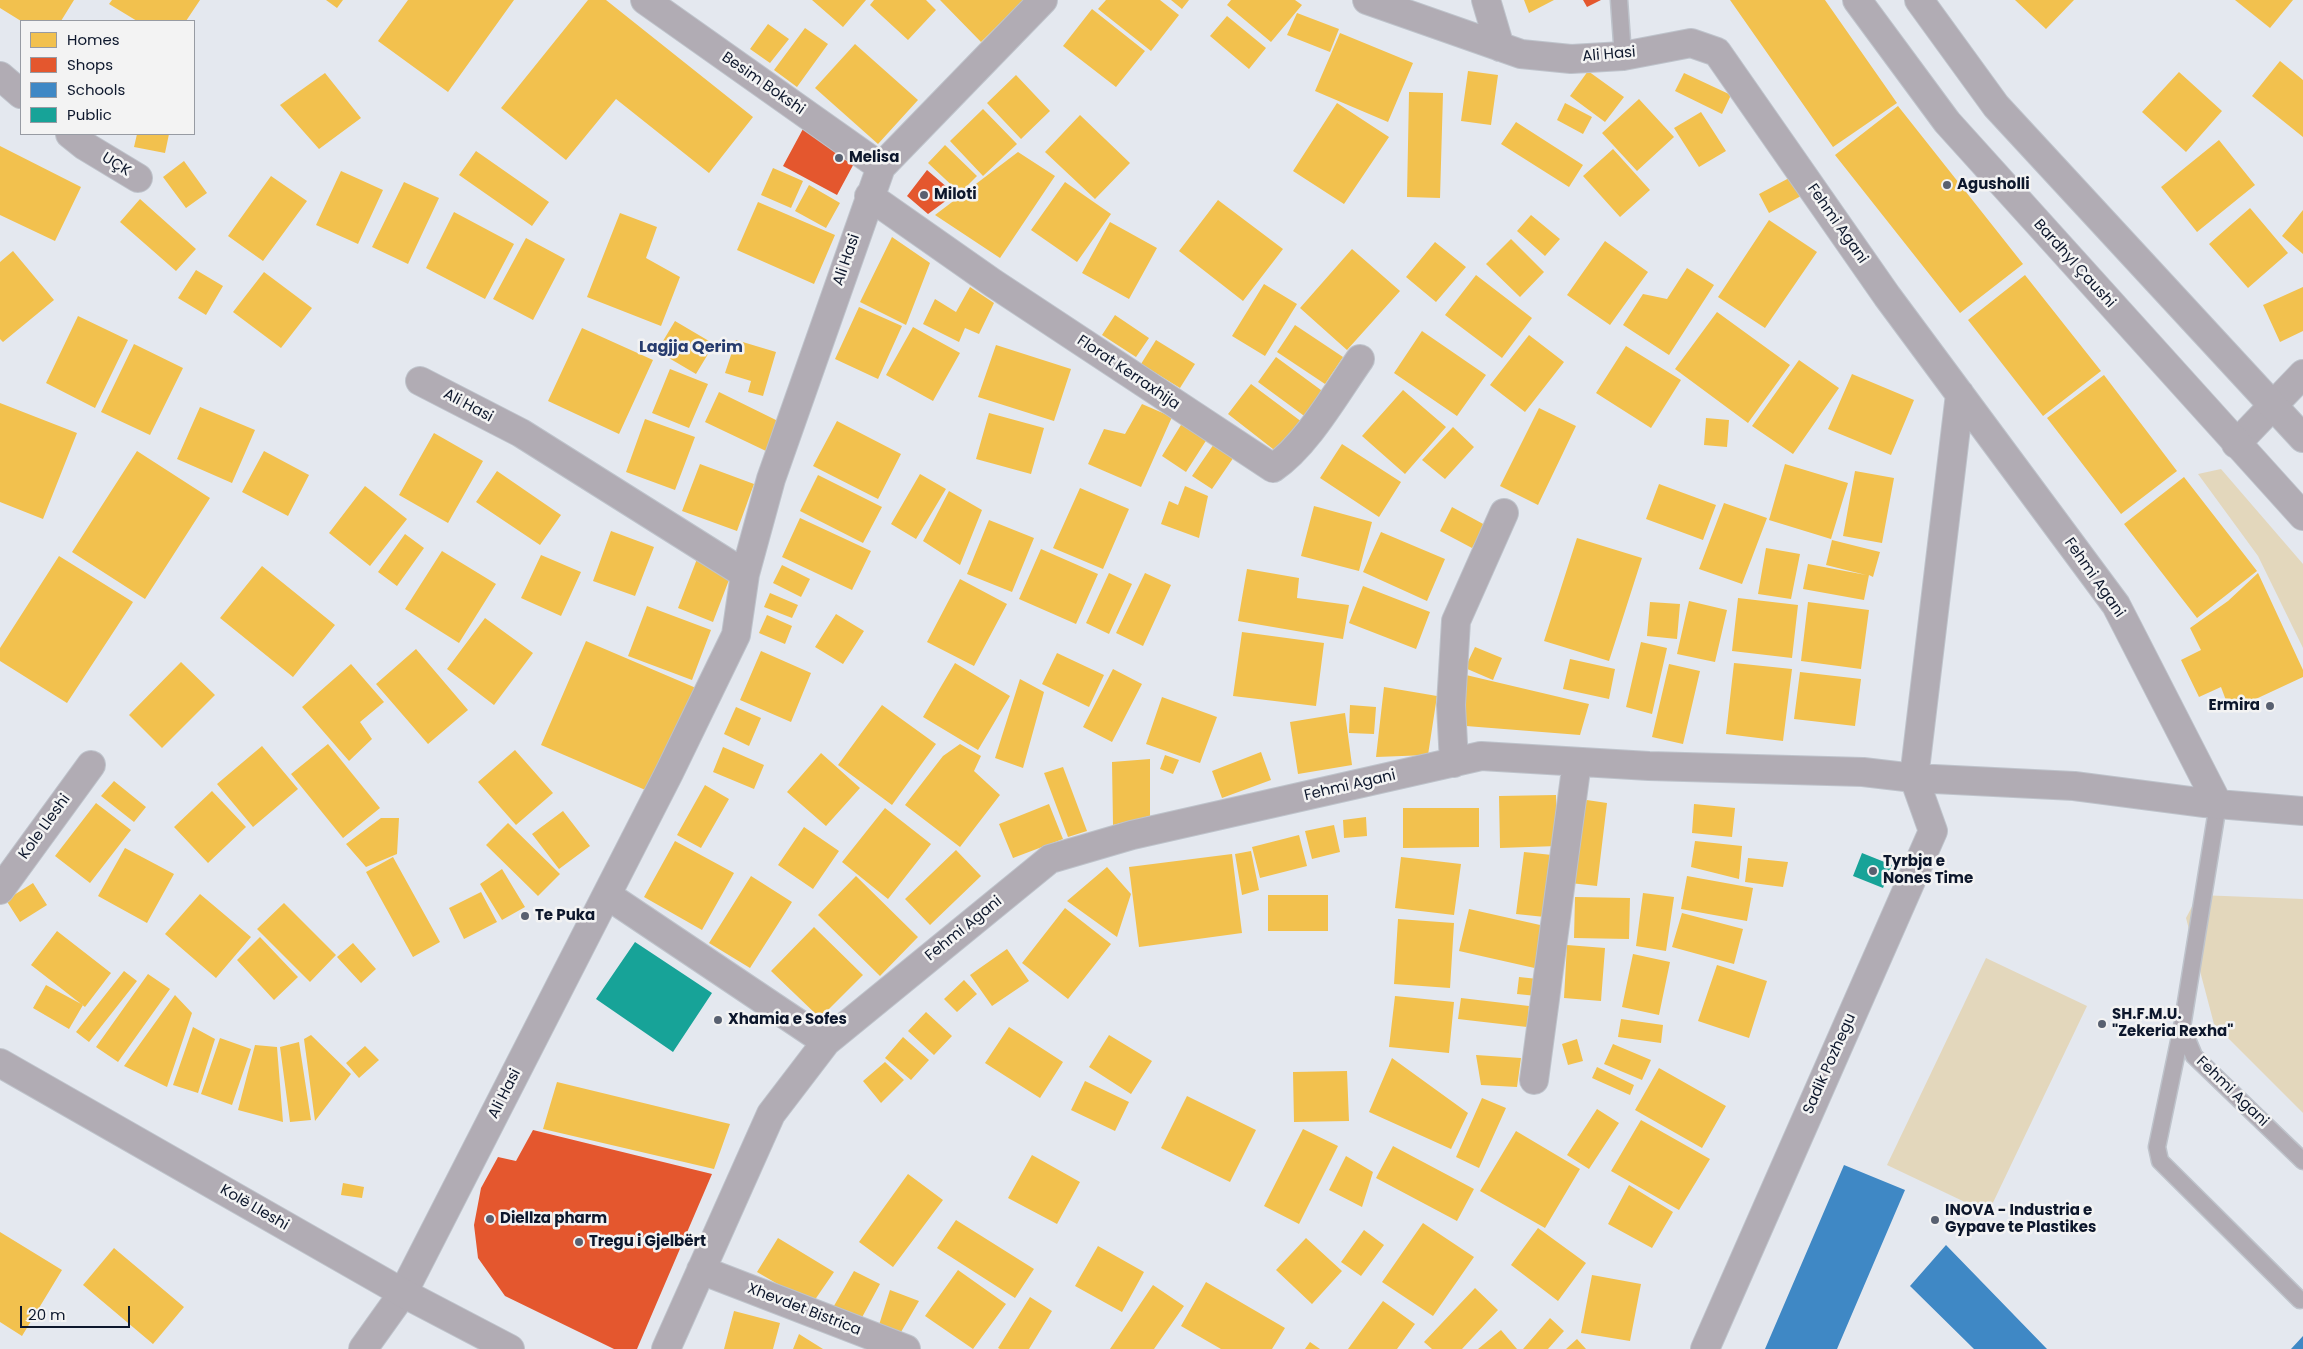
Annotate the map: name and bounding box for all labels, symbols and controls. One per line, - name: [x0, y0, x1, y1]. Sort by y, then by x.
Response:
- legend: [20, 20, 195, 135]
- text: Homes: [67, 29, 120, 50]
- street label: Ali Hasi: [1582, 44, 1636, 66]
- street label: Besim Bokshi: [718, 49, 808, 119]
- text: Shops: [67, 54, 113, 75]
- text: Schools: [67, 79, 125, 100]
- text: Public: [67, 104, 112, 125]
- street label: UÇK: [98, 149, 134, 181]
- place label: Melisa: [849, 149, 899, 167]
- marker: Melisa: [833, 152, 845, 164]
- place label: Agusholli: [1957, 176, 2030, 194]
- marker: Agusholli: [1941, 179, 1953, 191]
- street label: Fehmi Agani: [1803, 181, 1871, 267]
- place label: Miloti: [934, 186, 977, 204]
- marker: Miloti: [918, 189, 930, 201]
- street label: Bardhyl Çaushi: [2029, 216, 2119, 312]
- street label: Ali Hasi: [830, 232, 864, 288]
- street label: Florat Kerraxhija: [1073, 332, 1183, 414]
- district label: Lagjja Qerim: [639, 338, 743, 358]
- street label: Ali Hasi: [440, 385, 496, 427]
- street label: Fehmi Agani: [2060, 535, 2128, 621]
- place label: Ermira: [2209, 697, 2260, 715]
- marker: Ermira: [2264, 700, 2276, 712]
- street label: Fehmi Agani: [1303, 767, 1397, 805]
- street label: Kole Lleshi: [15, 791, 75, 863]
- place label: Tyrbja e Nones Time: [1883, 853, 1973, 888]
- marker: Tyrbja e Nones Time: [1867, 865, 1879, 877]
- street label: Fehmi Agani: [922, 893, 1006, 965]
- place label: Te Puka: [535, 907, 595, 925]
- marker: Te Puka: [519, 910, 531, 922]
- place label: SH.F.M.U. "Zekeria Rexha": [2112, 1006, 2233, 1041]
- place label: Xhamia e Sofes: [728, 1011, 847, 1029]
- street label: Sadik Pozhegu: [1800, 1011, 1860, 1117]
- marker: Xhamia e Sofes: [712, 1014, 724, 1026]
- marker: SH.F.M.U. "Zekeria Rexha": [2096, 1018, 2108, 1030]
- street label: Fehmi Agani: [2192, 1053, 2272, 1131]
- street label: Ali Hasi: [485, 1066, 525, 1122]
- street label: Kolë Lleshi: [217, 1181, 291, 1235]
- place label: INOVA - Industria e Gypave te Plastikes: [1945, 1202, 2096, 1237]
- place label: Diellza pharm: [500, 1210, 607, 1228]
- marker: Diellza pharm: [484, 1213, 496, 1225]
- marker: INOVA - Industria e Gypave te Plastikes: [1929, 1214, 1941, 1226]
- place label: Tregu i Gjelbërt: [589, 1233, 706, 1251]
- marker: Tregu i Gjelbërt: [573, 1236, 585, 1248]
- street label: Xhevdet Bistrica: [745, 1280, 863, 1340]
- scale bar: [22, 1296, 132, 1328]
- text: 20 m: [28, 1304, 66, 1325]

